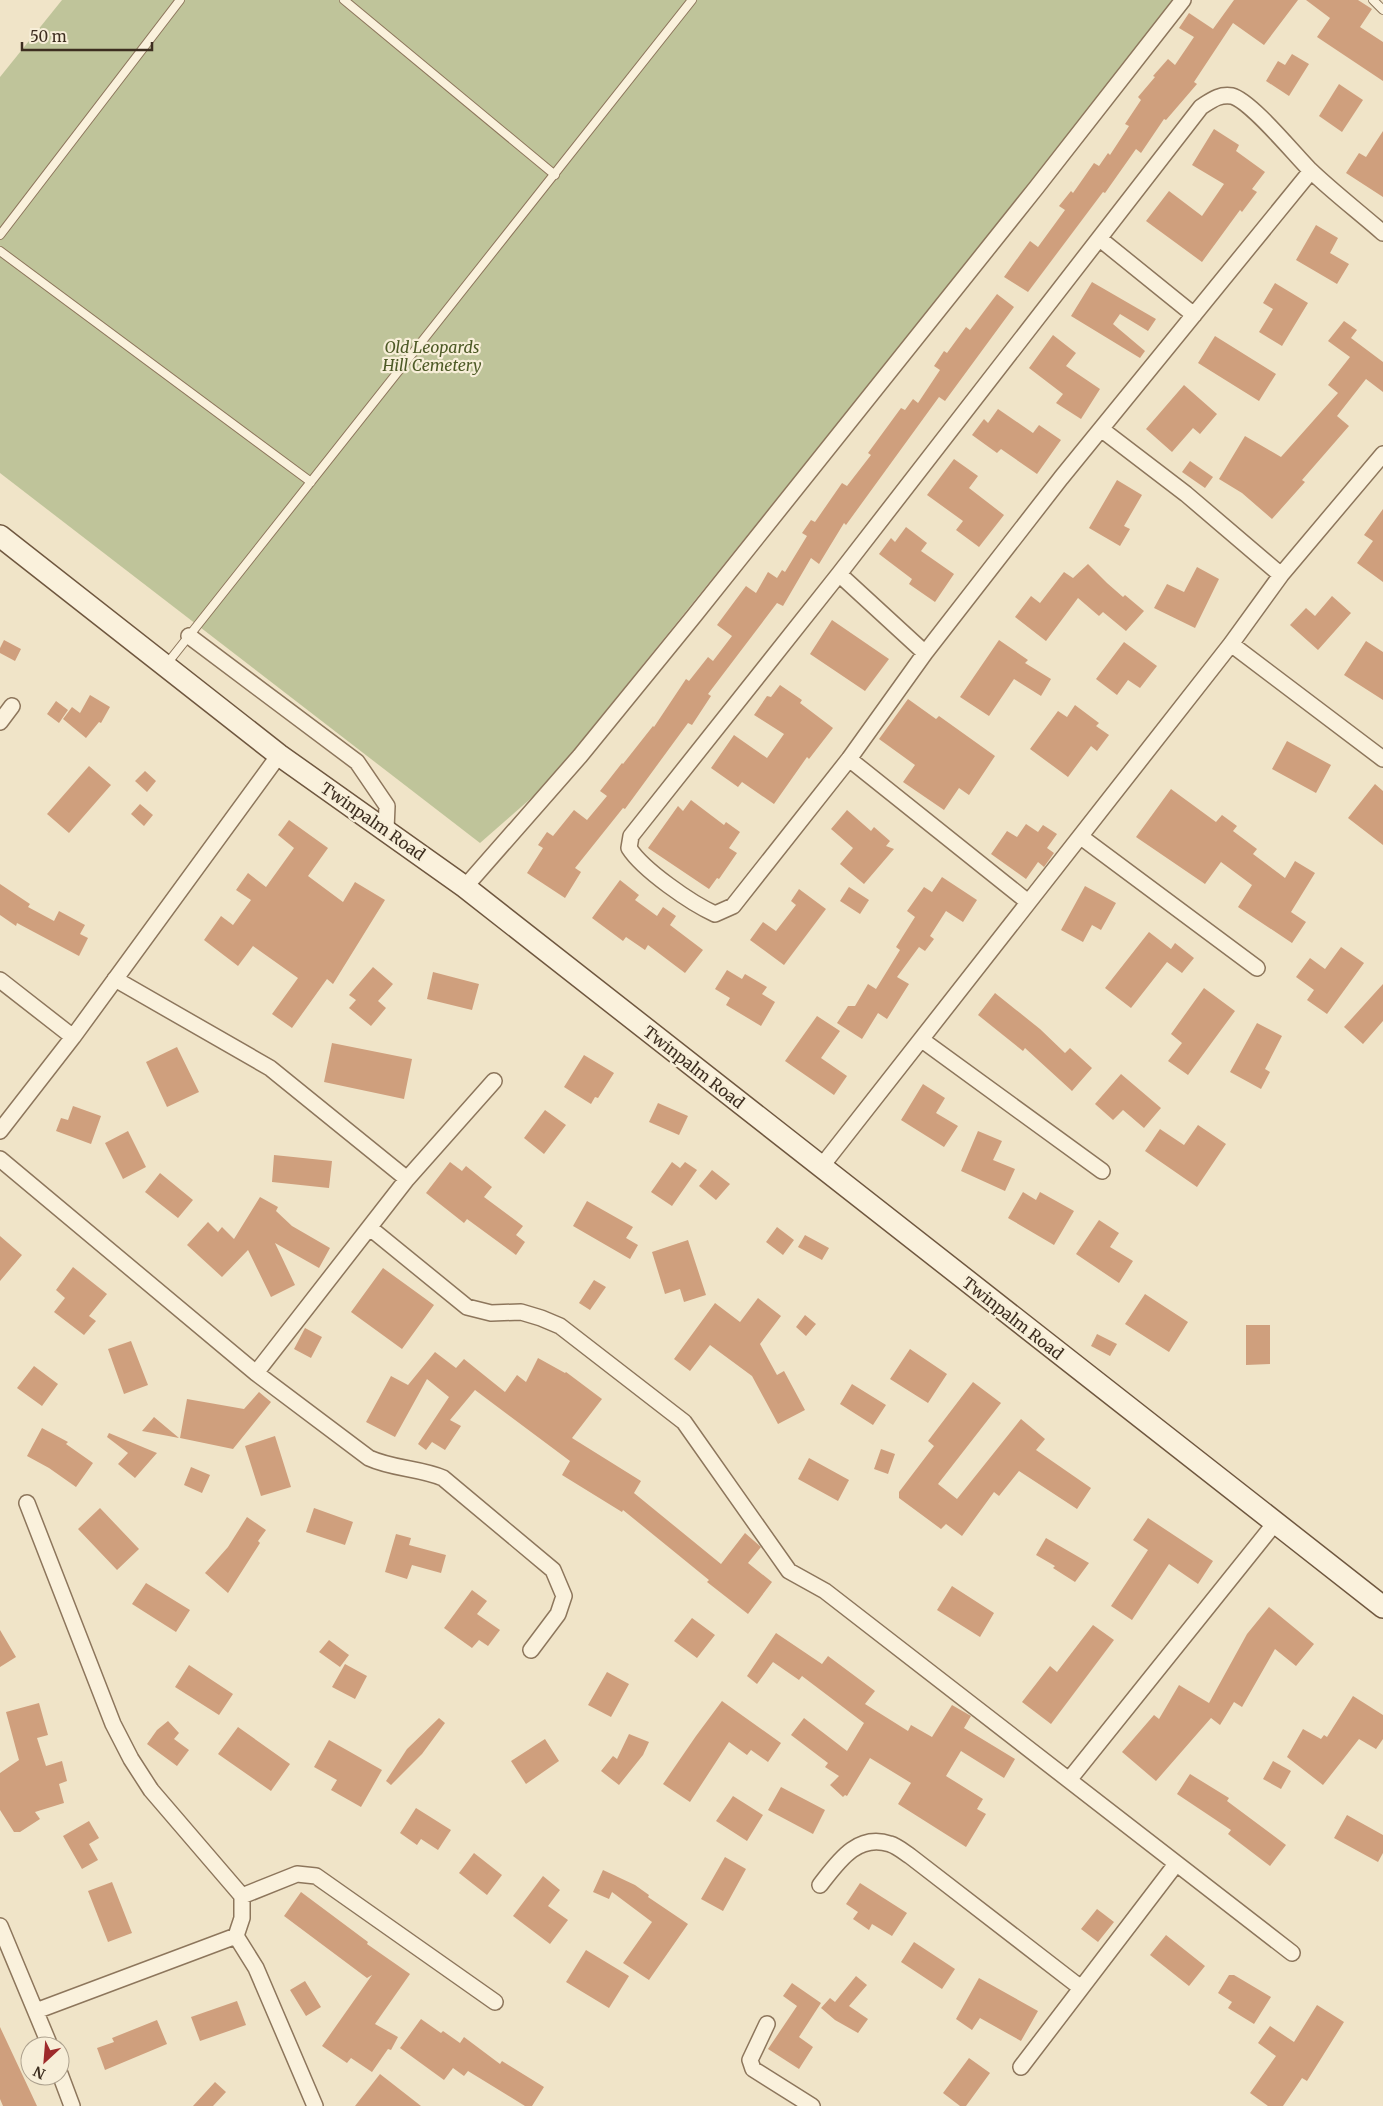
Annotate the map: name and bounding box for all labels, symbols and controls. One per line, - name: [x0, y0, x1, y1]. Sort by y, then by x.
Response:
- scale bar: [22, 20, 152, 52]
- text: 50 m: [30, 27, 67, 46]
- park label: Old Leopards Hill Cemetery: [381, 337, 482, 375]
- street label: Twinpalm Road: [317, 778, 429, 865]
- street label: Twinpalm Road: [639, 1021, 749, 1113]
- street label: Twinpalm Road: [958, 1272, 1068, 1364]
- north arrow: [20, 2036, 70, 2086]
- text: N: [30, 2062, 48, 2083]

